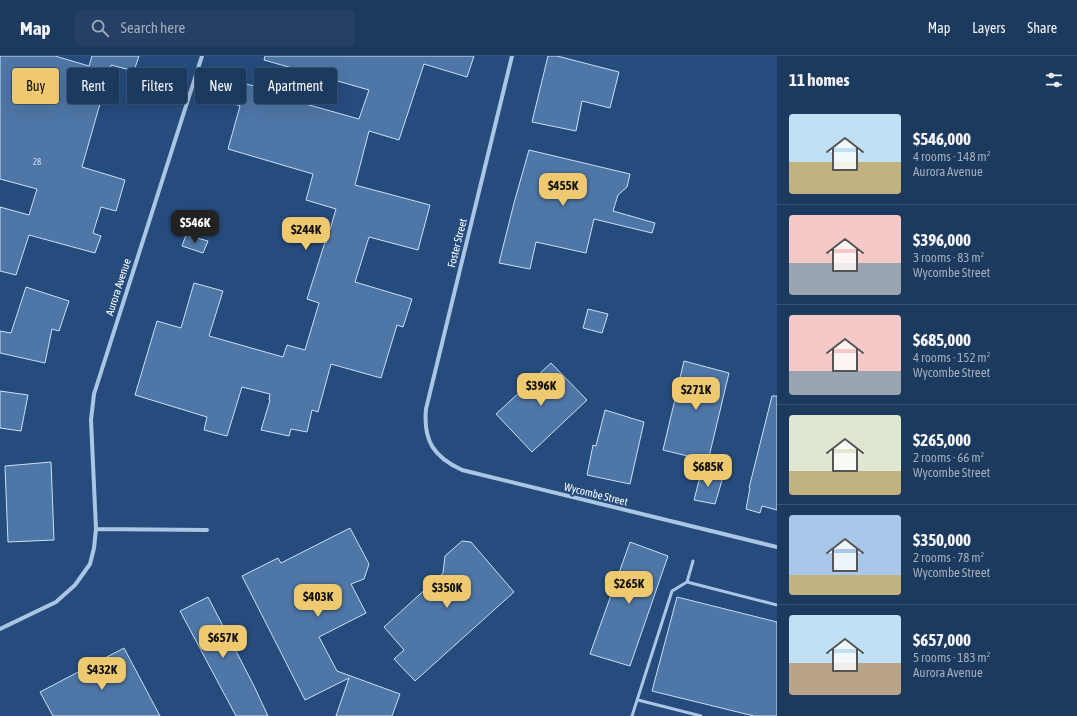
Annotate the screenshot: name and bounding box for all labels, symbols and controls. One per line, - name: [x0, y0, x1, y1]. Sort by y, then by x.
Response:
- search box: [75, 10, 355, 46]
- text: Map: [20, 17, 51, 39]
- icon: search: [89, 17, 111, 39]
- text: Search here: [121, 19, 185, 36]
- text: Map: [928, 20, 950, 36]
- text: Layers: [972, 20, 1005, 36]
- text: Share: [1027, 20, 1057, 36]
- chip: Buy: [12, 68, 59, 104]
- chip: Rent: [67, 68, 119, 104]
- chip: Filters: [127, 68, 187, 104]
- chip: New: [195, 68, 246, 104]
- chip: Apartment: [254, 68, 337, 104]
- icon: filters: [1043, 69, 1065, 91]
- text: 11 homes: [789, 70, 850, 90]
- text: $546,000: [913, 129, 971, 149]
- icon: home: [821, 130, 869, 178]
- text: 4 rooms · 148 m²: [913, 149, 990, 164]
- house number: 28: [33, 157, 41, 167]
- text: Aurora Avenue: [913, 164, 983, 179]
- pin: $455K: [535, 173, 591, 207]
- text: $455K: [548, 178, 578, 193]
- pin: $546K: [167, 210, 223, 244]
- text: $546K: [180, 215, 210, 230]
- pin: $244K: [278, 217, 334, 251]
- street label: Foster Street: [445, 217, 469, 269]
- text: $244K: [291, 222, 321, 237]
- text: $396,000: [913, 230, 971, 250]
- icon: home: [821, 231, 869, 279]
- text: 3 rooms · 83 m²: [913, 250, 984, 265]
- street label: Aurora Avenue: [103, 257, 133, 317]
- text: Wycombe Street: [913, 265, 990, 280]
- text: $685,000: [913, 330, 971, 350]
- icon: home: [821, 331, 869, 379]
- text: 4 rooms · 152 m²: [913, 350, 990, 365]
- text: Wycombe Street: [913, 365, 990, 380]
- pin: $396K: [513, 373, 569, 407]
- pin: $271K: [668, 377, 724, 411]
- text: $396K: [526, 378, 556, 393]
- text: $271K: [681, 382, 711, 397]
- text: $265,000: [913, 430, 971, 450]
- icon: home: [821, 431, 869, 479]
- text: 2 rooms · 66 m²: [913, 450, 984, 465]
- pin: $685K: [680, 454, 736, 488]
- text: $685K: [693, 459, 723, 474]
- text: Wycombe Street: [913, 465, 990, 480]
- street label: Wycombe Street: [563, 480, 629, 508]
- text: $350,000: [913, 530, 971, 550]
- icon: home: [821, 531, 869, 579]
- text: 2 rooms · 78 m²: [913, 550, 984, 565]
- text: Wycombe Street: [913, 565, 990, 580]
- pin: $265K: [601, 571, 657, 605]
- pin: $350K: [419, 575, 475, 609]
- text: $265K: [614, 576, 644, 591]
- text: $350K: [432, 580, 462, 595]
- pin: $403K: [290, 584, 346, 618]
- text: $403K: [303, 589, 333, 604]
- pin: $657K: [195, 625, 251, 659]
- text: $657K: [208, 630, 238, 645]
- text: $657,000: [913, 630, 971, 650]
- icon: home: [821, 631, 869, 679]
- text: 5 rooms · 183 m²: [913, 650, 990, 665]
- pin: $432K: [74, 657, 130, 691]
- text: $432K: [87, 662, 117, 677]
- text: Aurora Avenue: [913, 665, 983, 680]

